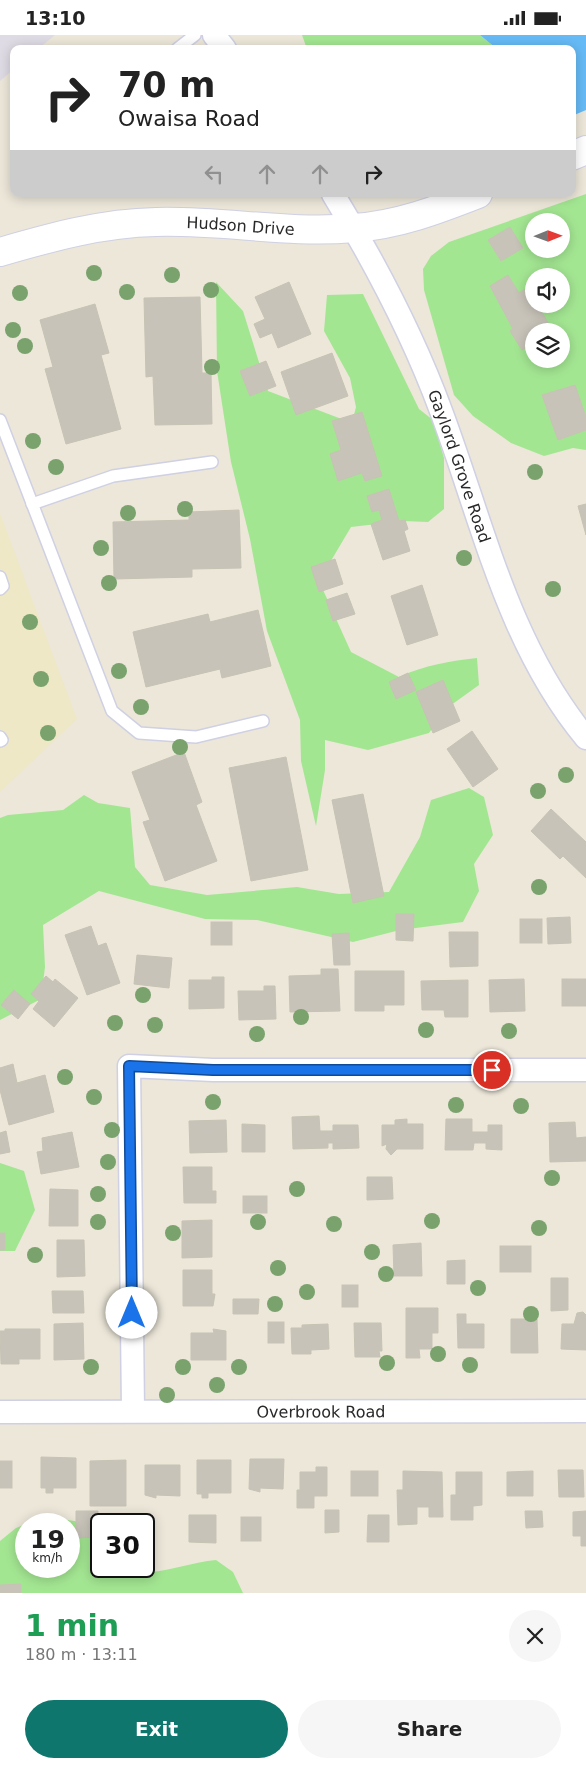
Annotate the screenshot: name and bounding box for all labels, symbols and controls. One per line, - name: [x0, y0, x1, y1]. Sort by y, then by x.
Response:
- text: 13:10: [25, 7, 85, 29]
- icon: right: [35, 65, 100, 130]
- text: 70 m: [118, 65, 215, 105]
- text: Owaisa Road: [118, 106, 260, 131]
- icon: left: [200, 160, 228, 188]
- icon: ahead: [253, 160, 281, 188]
- icon: ahead: [306, 160, 334, 188]
- icon: right: [359, 160, 387, 188]
- street label: Hudson Drive: [186, 213, 295, 238]
- north arrow: [525, 213, 570, 257]
- map controls: [525, 213, 570, 368]
- button: sound: [525, 268, 570, 313]
- button: layers: [525, 323, 570, 368]
- street label: Gaylord Grove Road: [424, 387, 495, 545]
- pin: [471, 1049, 513, 1091]
- icon: arrive: [478, 1056, 506, 1084]
- position arrow: [105, 1286, 157, 1338]
- street label: Overbrook Road: [256, 1402, 386, 1421]
- speed limit sign: 30: [90, 1513, 155, 1578]
- text: 19: [30, 1525, 65, 1554]
- text: km/h: [32, 1551, 63, 1565]
- text: 1 min: [25, 1608, 119, 1643]
- button: close: [509, 1610, 561, 1662]
- text: 180 m · 13:11: [25, 1645, 138, 1664]
- button: Exit: [25, 1700, 288, 1758]
- button: Share: [298, 1700, 561, 1758]

